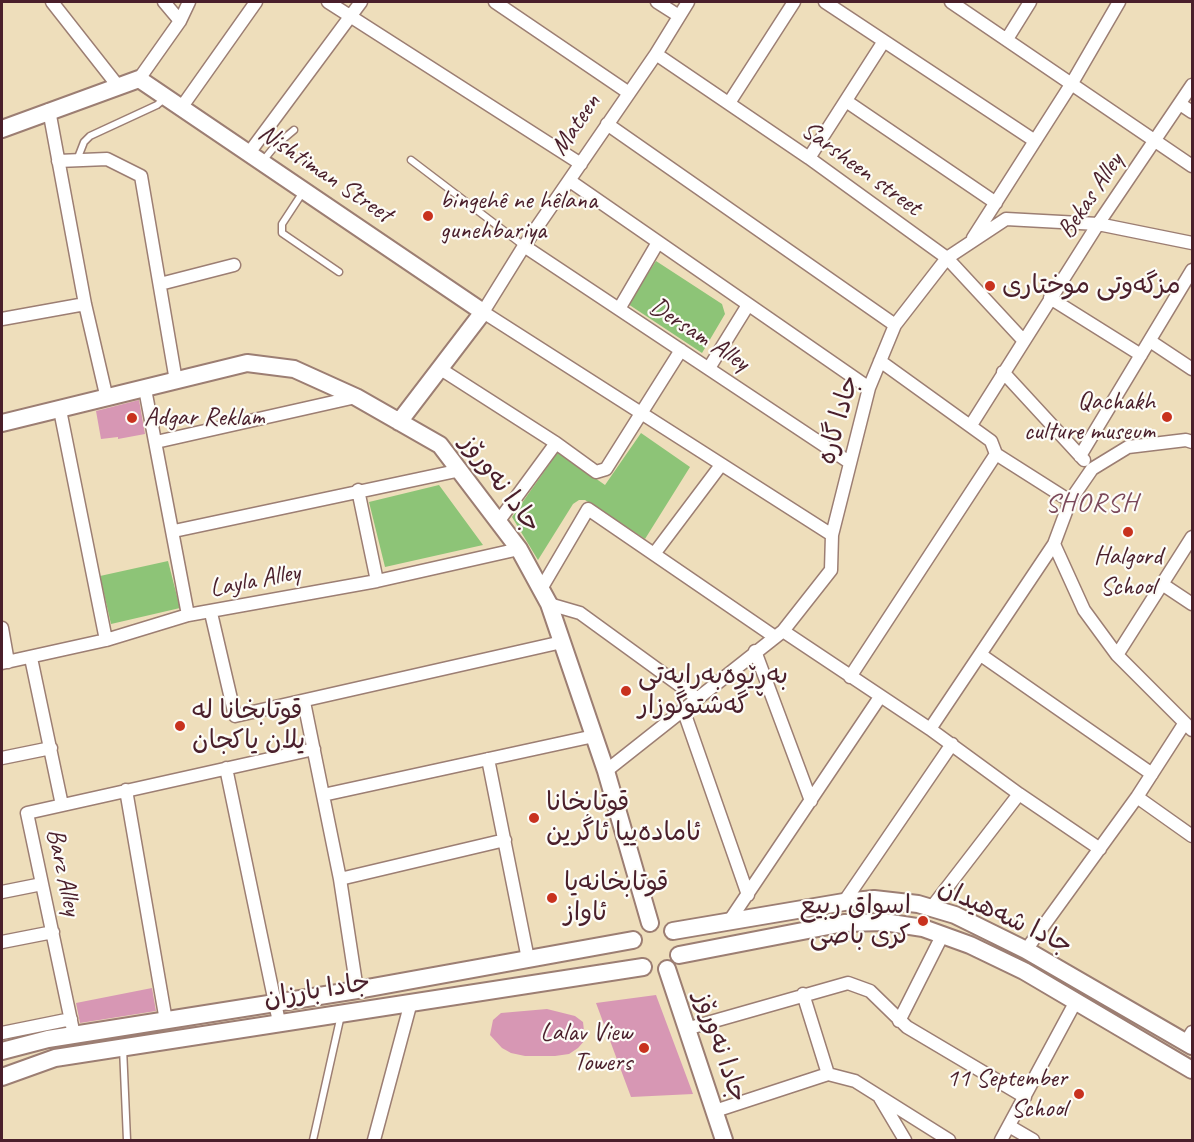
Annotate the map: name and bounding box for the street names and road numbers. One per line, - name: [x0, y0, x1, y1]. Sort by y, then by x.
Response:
- street label: Mateen: [544, 88, 608, 162]
- street label: Sarsheen street: [795, 115, 927, 223]
- street label: Nishtiman Street: [252, 118, 398, 230]
- street label: Bekas Alley: [1051, 147, 1131, 245]
- street label: Dersam Alley: [643, 291, 755, 379]
- street label: جادا گارە: [811, 372, 867, 468]
- street label: جادا نەورۆز: [453, 429, 547, 539]
- street label: Layla Alley: [207, 557, 303, 605]
- street label: Barz Alley: [39, 826, 87, 918]
- street label: جادا شەهیدان: [933, 872, 1077, 962]
- street label: جادا بارزان: [261, 967, 373, 1015]
- street label: جادا نەورۆز: [687, 988, 753, 1106]

